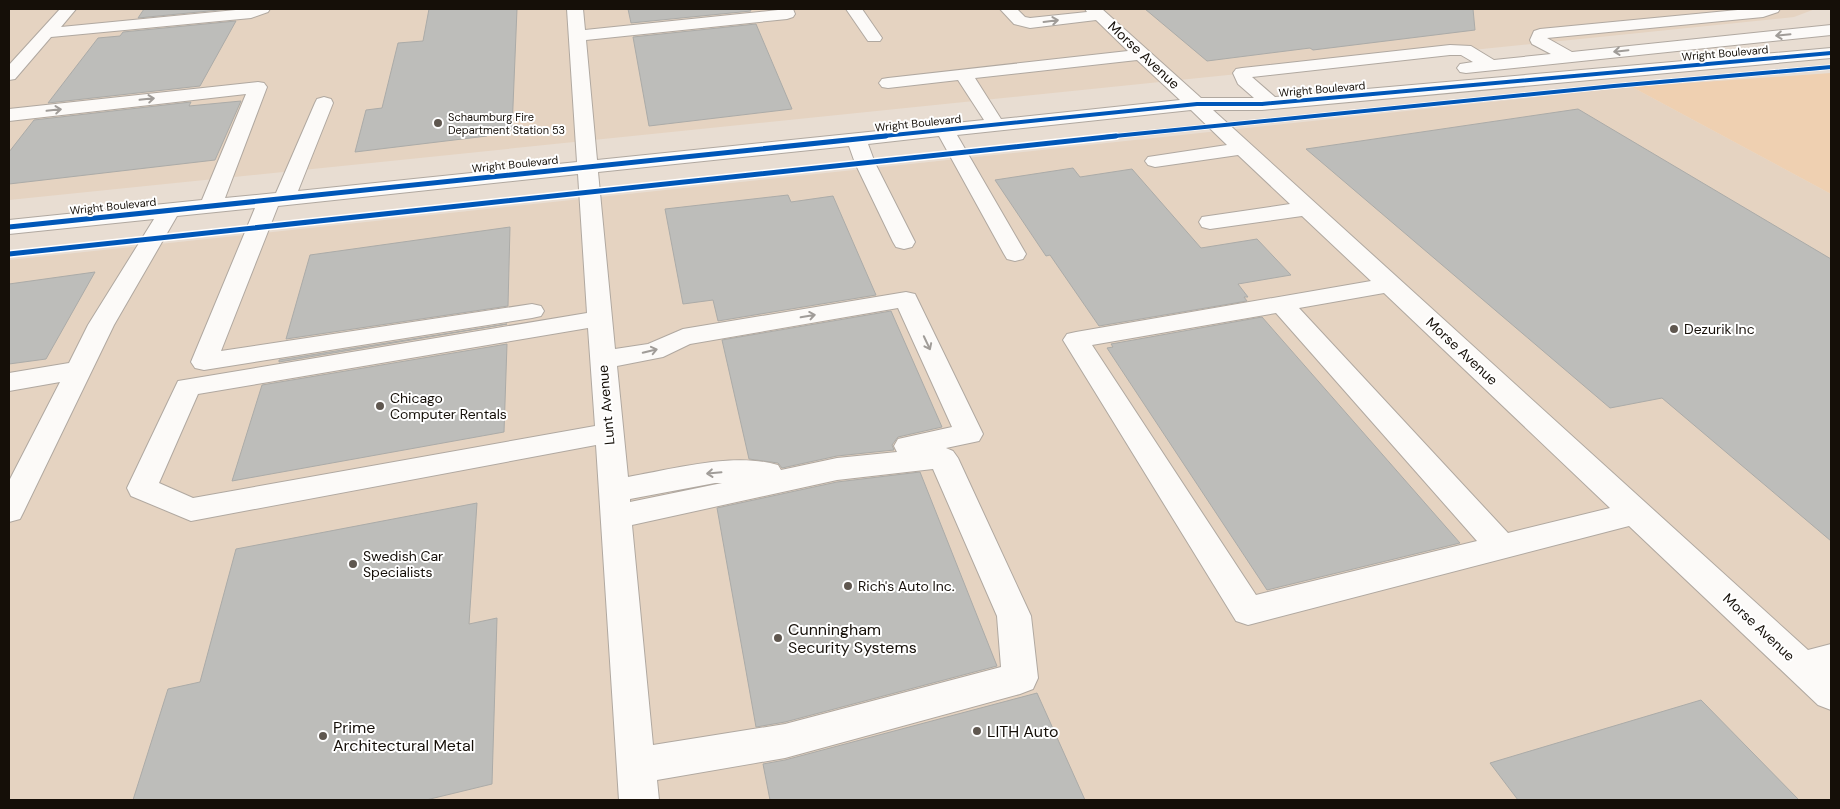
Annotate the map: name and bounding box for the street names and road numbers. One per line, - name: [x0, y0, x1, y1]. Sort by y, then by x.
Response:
- street label: Morse Avenue: [1104, 17, 1184, 93]
- street label: Wright Boulevard: [1681, 42, 1769, 64]
- street label: Wright Boulevard: [1278, 78, 1366, 100]
- street label: Wright Boulevard: [874, 111, 962, 135]
- street label: Wright Boulevard: [471, 152, 559, 176]
- street label: Wright Boulevard: [69, 194, 157, 218]
- street label: Morse Avenue: [1422, 313, 1502, 389]
- street label: Lunt Avenue: [594, 364, 618, 446]
- street label: Morse Avenue: [1719, 589, 1799, 665]

